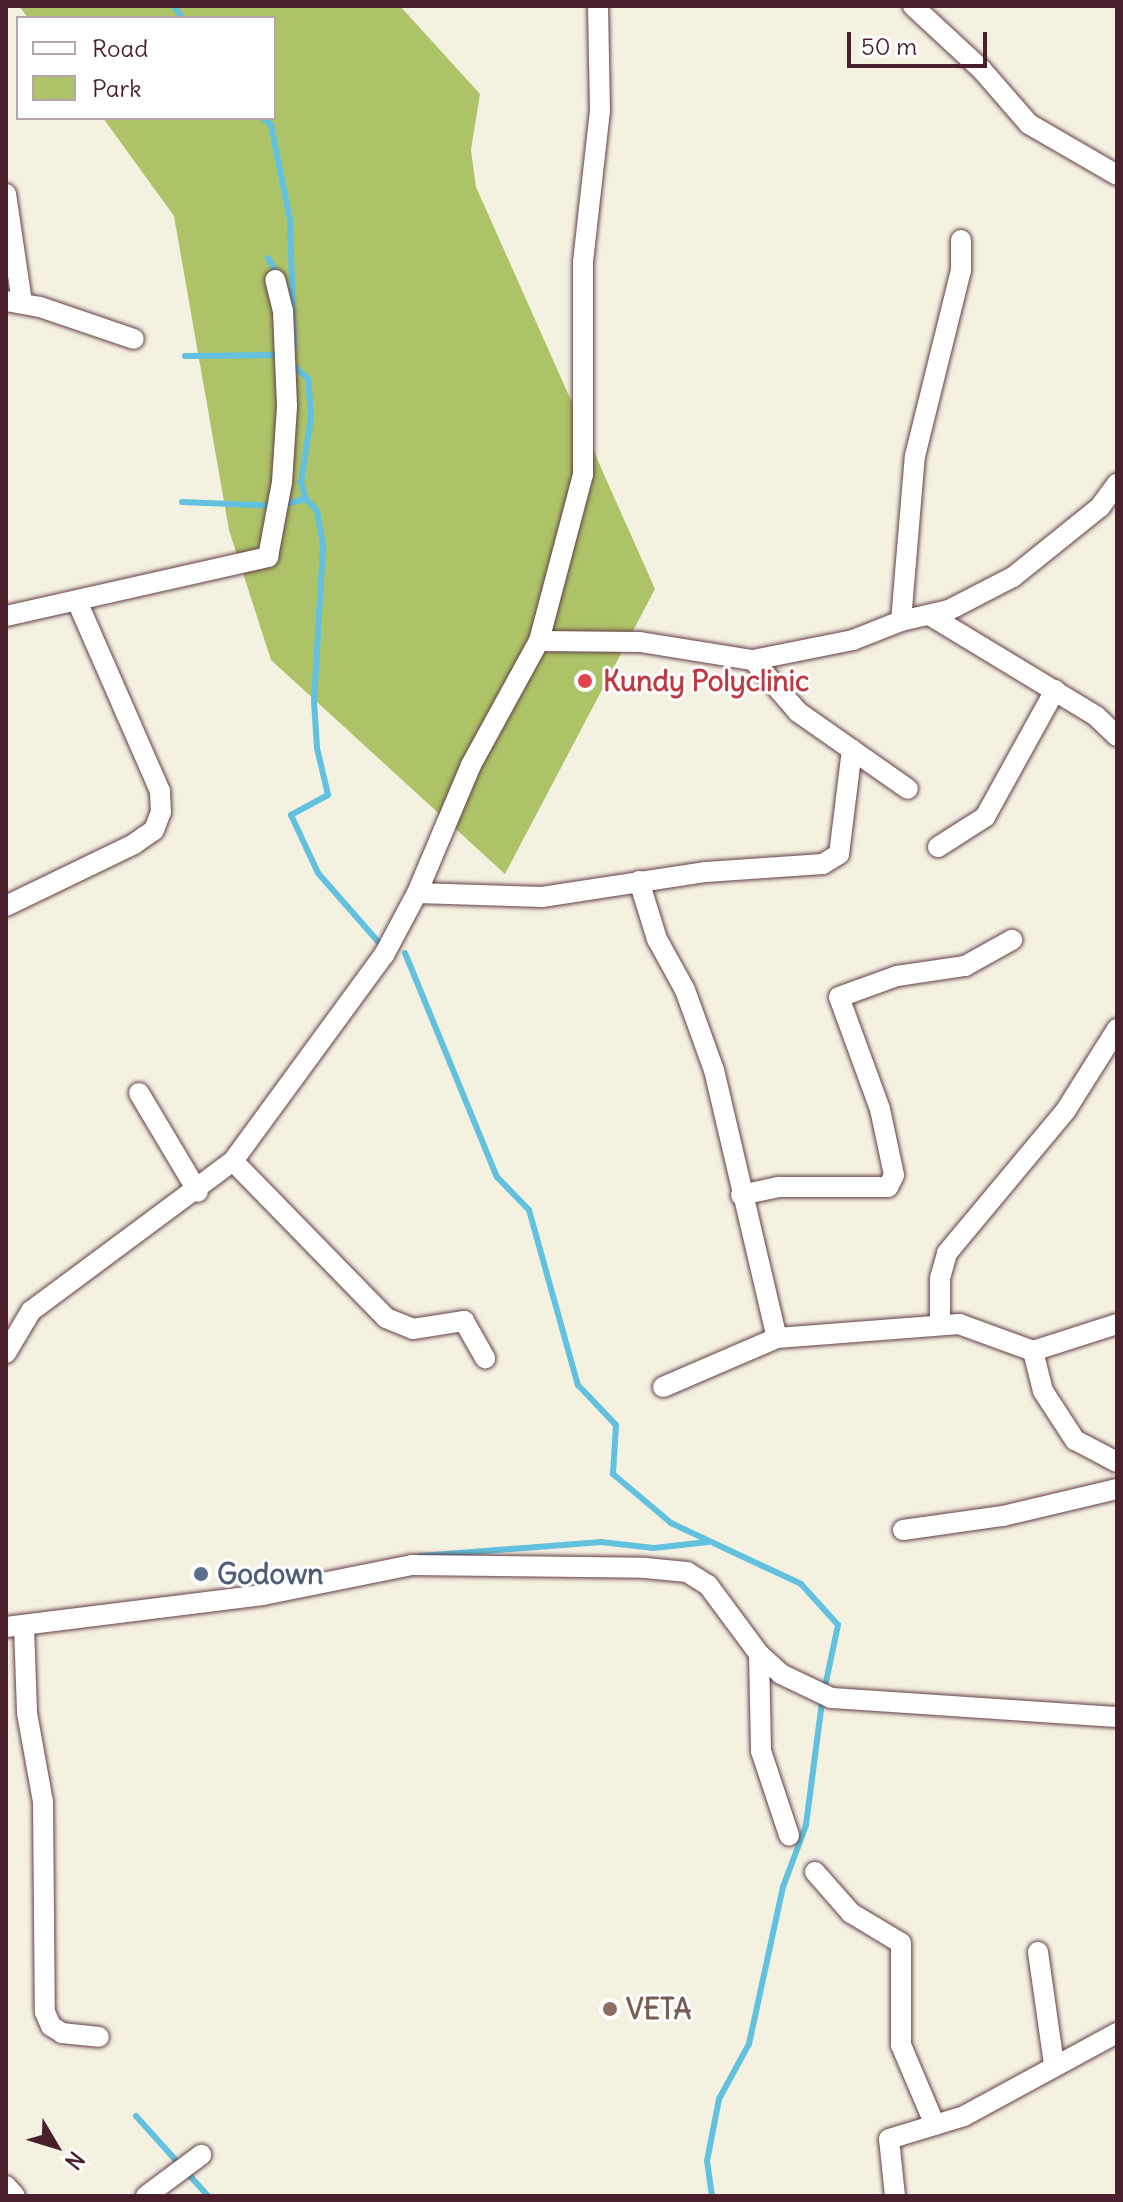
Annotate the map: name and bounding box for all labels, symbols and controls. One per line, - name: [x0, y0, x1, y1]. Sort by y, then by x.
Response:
- legend: [16, 16, 276, 120]
- scale bar: [851, 16, 991, 66]
- text: 50 m: [861, 31, 917, 61]
- text: Road: [92, 33, 148, 63]
- text: Park: [92, 73, 142, 103]
- place label: Kundy Polyclinic: [603, 664, 809, 698]
- marker: Kundy Polyclinic: [574, 670, 596, 692]
- place label: Godown: [217, 1557, 323, 1591]
- marker: Godown: [192, 1565, 210, 1583]
- place label: VETA: [626, 1992, 691, 2026]
- marker: VETA: [601, 2000, 619, 2018]
- north arrow: [16, 2106, 96, 2186]
- text: N: [59, 2146, 91, 2175]

